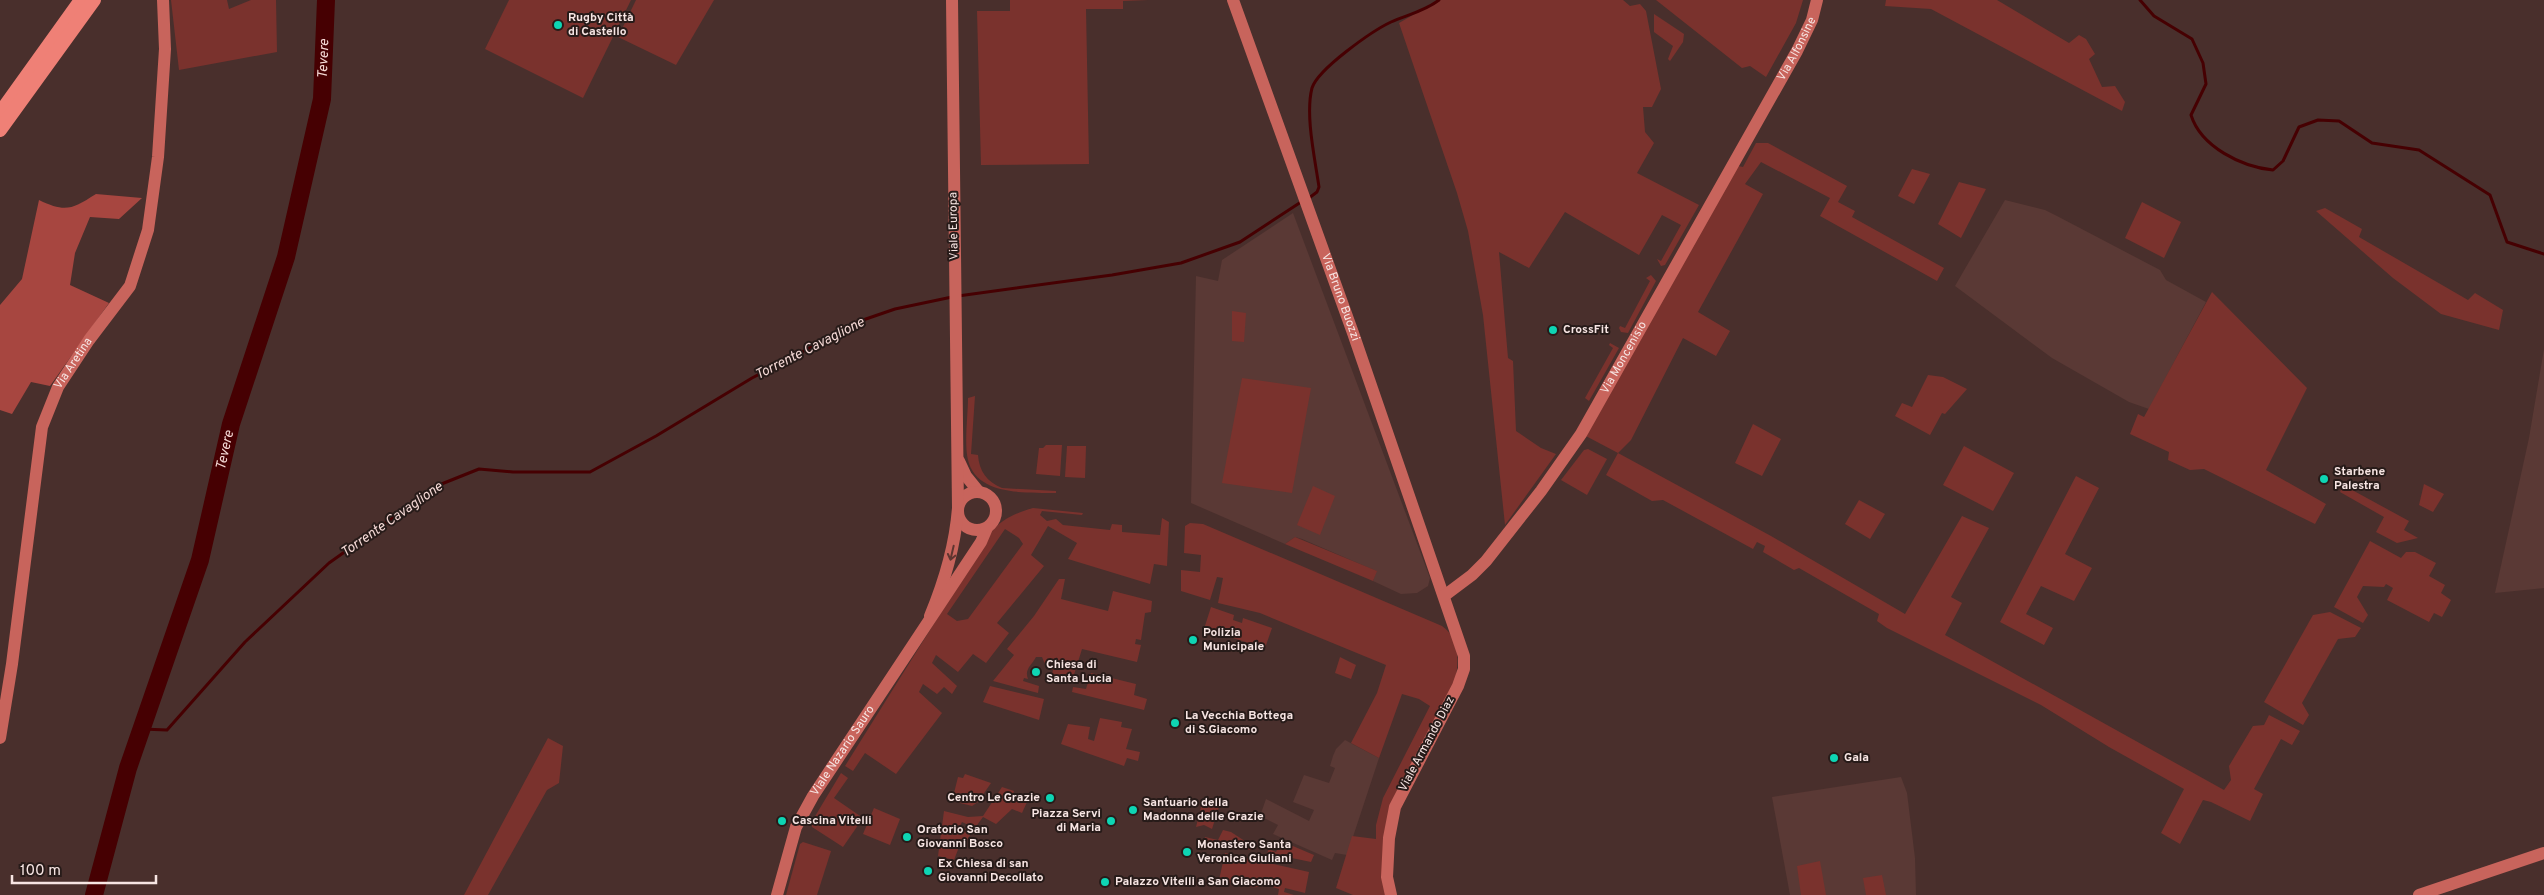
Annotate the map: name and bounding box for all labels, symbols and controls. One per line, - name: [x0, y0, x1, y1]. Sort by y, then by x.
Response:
- place label: Rugby Città di Castello: [568, 10, 634, 40]
- street label: Via Alfonsine: [1774, 14, 1820, 84]
- marker: Rugby Città di Castello: [552, 19, 564, 31]
- water label: Tevere: [314, 38, 333, 79]
- street label: Viale Europa: [945, 192, 963, 260]
- street label: Via Bruno Buozzi: [1317, 251, 1363, 343]
- water label: Torrente Cavaglione: [752, 314, 868, 384]
- street label: Via Moncenisio: [1597, 318, 1651, 397]
- place label: CrossFit: [1563, 322, 1609, 338]
- marker: CrossFit: [1547, 324, 1559, 336]
- street label: Via Aretina: [51, 335, 96, 393]
- water label: Tevere: [212, 428, 238, 472]
- place label: Starbene Palestra: [2334, 464, 2385, 494]
- marker: Starbene Palestra: [2318, 473, 2330, 485]
- water label: Torrente Cavaglione: [338, 478, 447, 562]
- one-way arrow: [947, 544, 956, 560]
- place label: Polizia Municipale: [1203, 625, 1264, 655]
- marker: Polizia Municipale: [1187, 634, 1199, 646]
- place label: Chiesa di Santa Lucia: [1046, 657, 1112, 687]
- marker: Chiesa di Santa Lucia: [1030, 666, 1042, 678]
- street label: Viale Armando Diaz: [1395, 694, 1459, 794]
- street label: Viale Nazario Sauro: [807, 702, 879, 799]
- place label: La Vecchia Bottega di S.Giacomo: [1185, 708, 1293, 738]
- marker: La Vecchia Bottega di S.Giacomo: [1169, 717, 1181, 729]
- place label: Gala: [1844, 750, 1869, 766]
- marker: Gala: [1828, 752, 1840, 764]
- place label: Centro Le Grazie: [947, 790, 1040, 806]
- marker: Centro Le Grazie: [1044, 792, 1056, 804]
- place label: Santuario della Madonna delle Grazie: [1143, 795, 1264, 825]
- marker: Santuario della Madonna delle Grazie: [1127, 804, 1139, 816]
- place label: Piazza Servi di Maria: [1031, 806, 1101, 836]
- place label: Cascina Vitelli: [792, 813, 872, 829]
- marker: Cascina Vitelli: [776, 815, 788, 827]
- marker: Piazza Servi di Maria: [1105, 815, 1117, 827]
- place label: Oratorio San Giovanni Bosco: [917, 822, 1003, 852]
- marker: Oratorio San Giovanni Bosco: [901, 831, 913, 843]
- place label: Monastero Santa Veronica Giuliani: [1197, 837, 1292, 867]
- marker: Monastero Santa Veronica Giuliani: [1181, 846, 1193, 858]
- scale bar: [12, 852, 156, 884]
- place label: Ex Chiesa di san Giovanni Decollato: [938, 856, 1044, 886]
- text: 100 m: [20, 862, 61, 881]
- marker: Ex Chiesa di san Giovanni Decollato: [922, 865, 934, 877]
- place label: Palazzo Vitelli a San Giacomo: [1115, 874, 1281, 890]
- marker: Palazzo Vitelli a San Giacomo: [1099, 876, 1111, 888]

